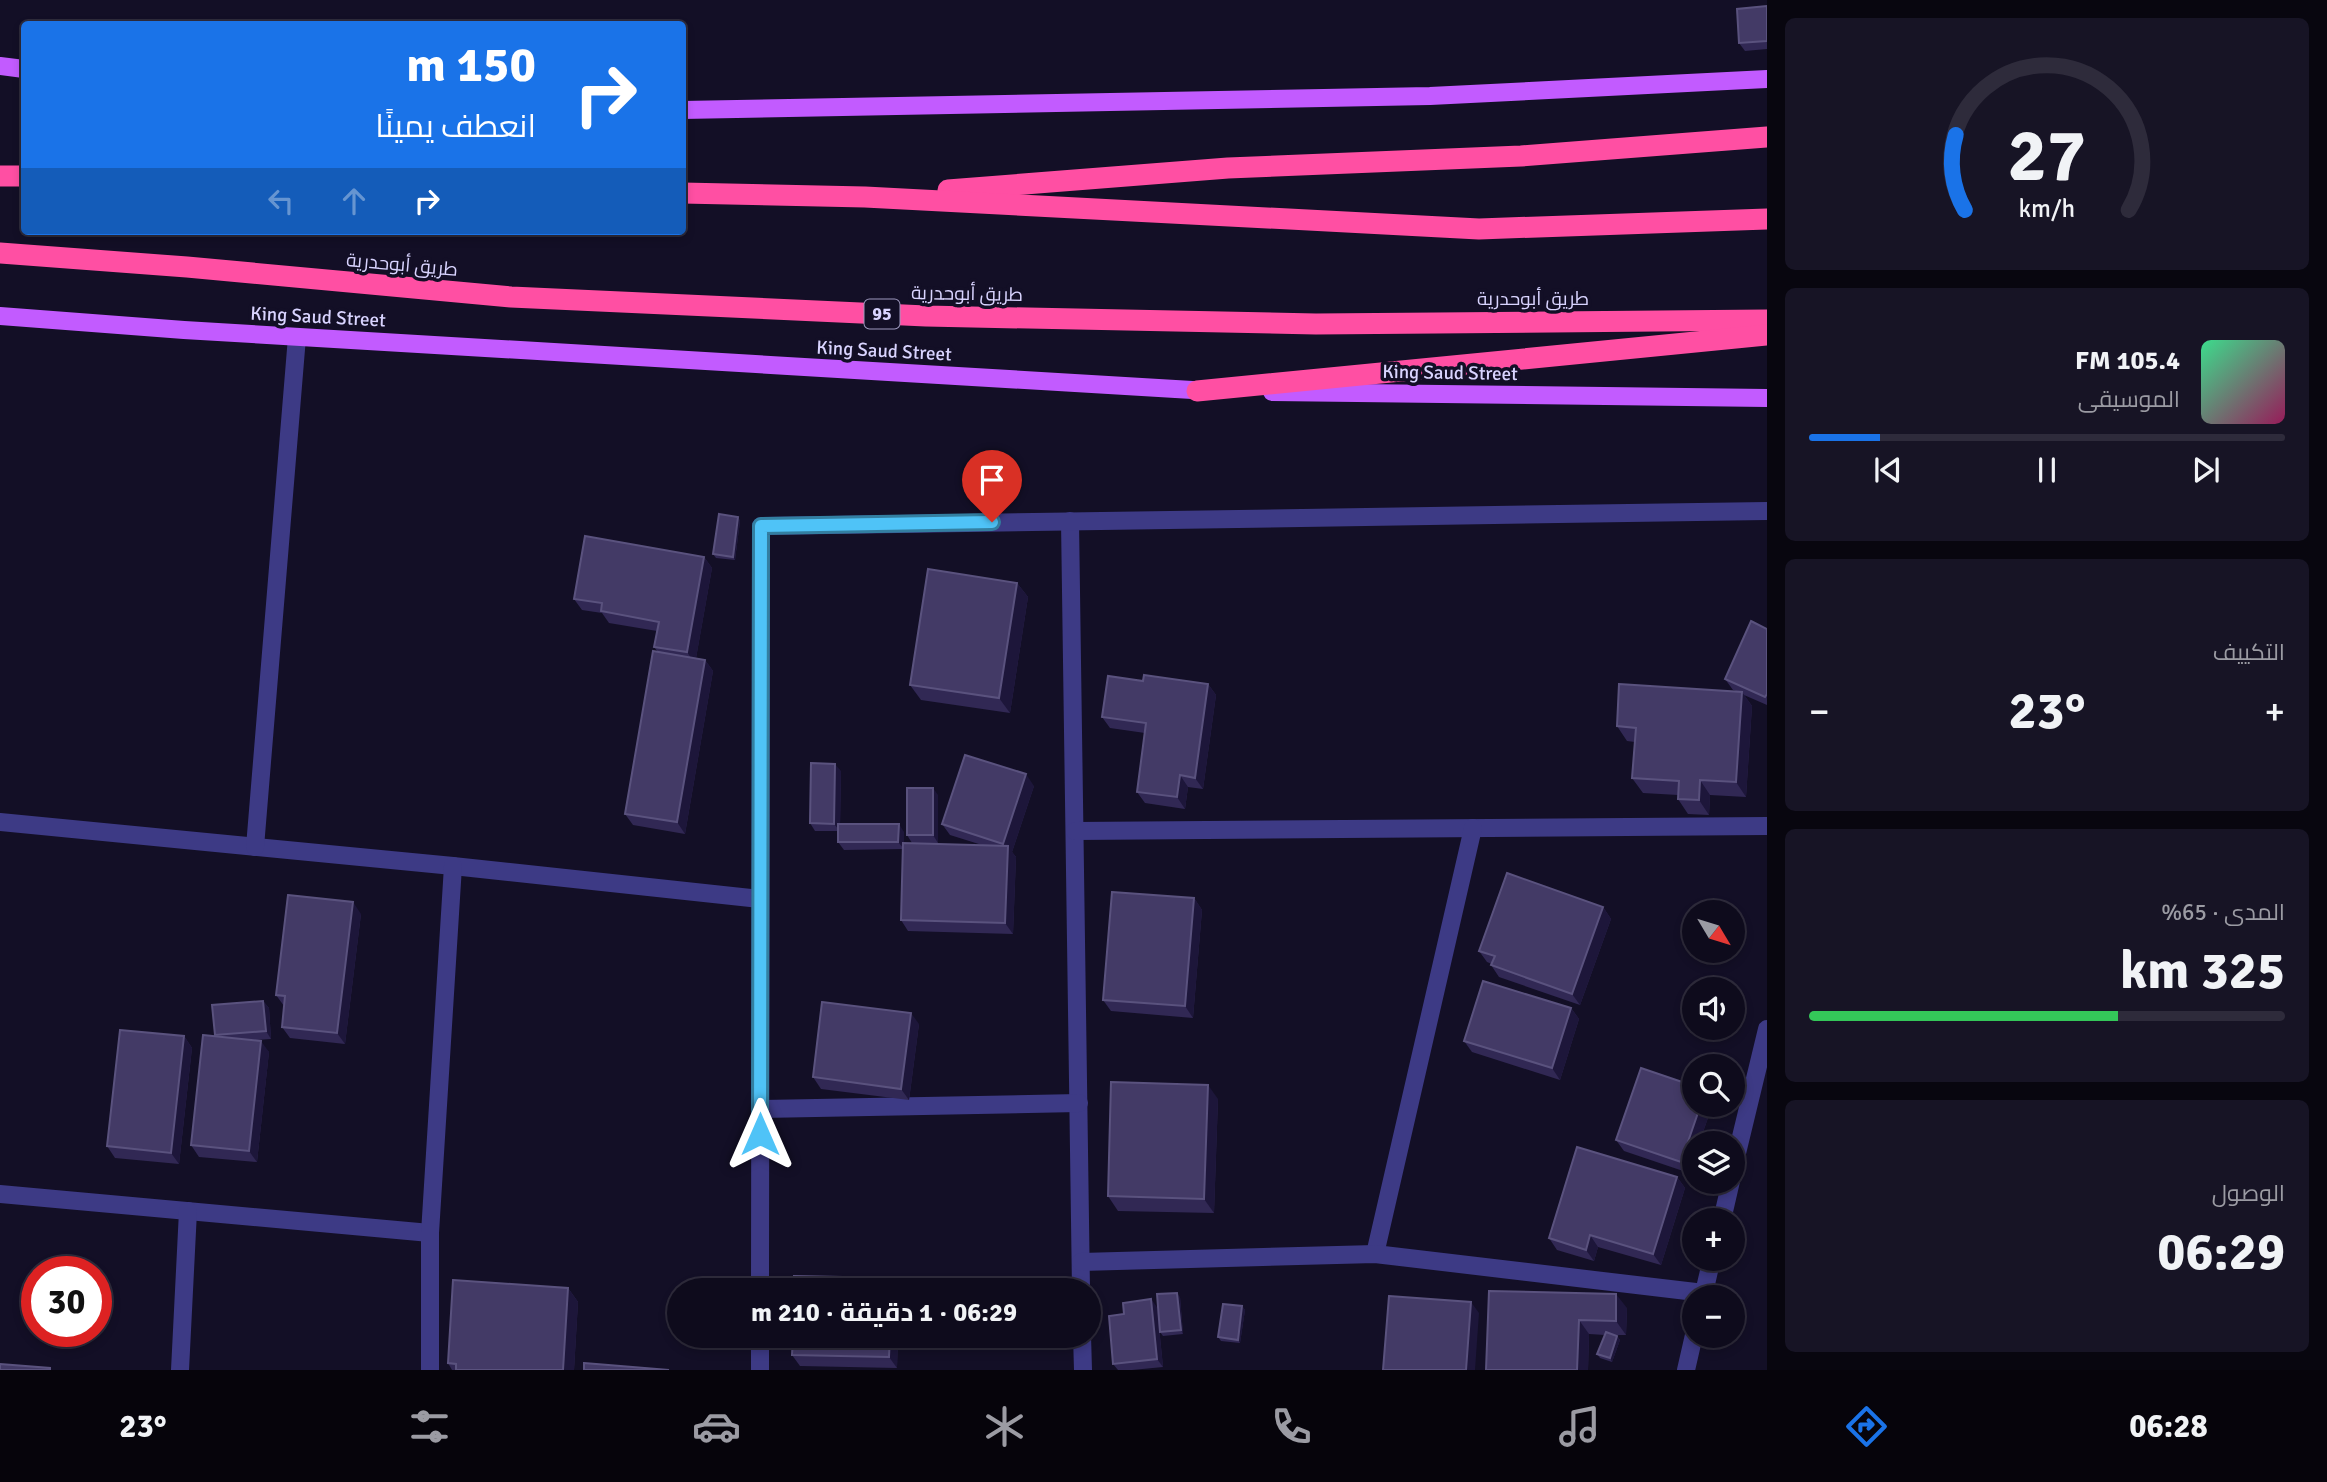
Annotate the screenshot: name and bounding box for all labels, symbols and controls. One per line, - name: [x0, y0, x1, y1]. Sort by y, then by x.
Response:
- text: 150 m: [406, 35, 536, 95]
- icon: right: [560, 49, 651, 140]
- text: انعطف يمينًا: [375, 107, 536, 146]
- text: 27: [2008, 113, 2086, 202]
- icon: left: [262, 182, 300, 220]
- icon: ahead: [335, 182, 373, 220]
- icon: right: [408, 182, 446, 220]
- text: km/h: [2019, 193, 2075, 224]
- street label: طريق أبوحدرية: [345, 248, 459, 282]
- street label: طريق أبوحدرية: [911, 281, 1023, 307]
- street label: طريق أبوحدرية: [1477, 287, 1589, 311]
- road number: 95: [864, 300, 900, 328]
- street label: King Saud Street: [250, 301, 387, 333]
- street label: King Saud Street: [816, 335, 953, 367]
- text: 105.4 FM: [2075, 345, 2180, 377]
- street label: King Saud Street: [1382, 360, 1518, 386]
- text: الموسيقى: [2078, 385, 2180, 414]
- pin: [962, 450, 1022, 522]
- icon: previous: [1869, 451, 1907, 489]
- icon: pause: [2028, 451, 2066, 489]
- icon: next: [2187, 451, 2225, 489]
- icon: arrive: [973, 461, 1011, 499]
- text: التكييف: [2213, 638, 2285, 667]
- text: 23°: [2009, 679, 2085, 743]
- text: −: [1809, 688, 1830, 735]
- text: +: [2264, 688, 2285, 735]
- text: المدى · 65%: [2161, 898, 2285, 927]
- north arrow: [1682, 900, 1745, 962]
- map controls: [1682, 900, 1745, 1348]
- text: 325 km: [2120, 939, 2285, 1003]
- button: sound: [1682, 977, 1745, 1040]
- button: search: [1682, 1054, 1745, 1117]
- position arrow: [723, 1097, 797, 1171]
- button: layers: [1682, 1131, 1745, 1194]
- text: الوصول: [2212, 1179, 2285, 1208]
- button: +: [1682, 1208, 1745, 1271]
- text: 06:29: [2157, 1220, 2285, 1284]
- speed limit sign: 30: [21, 1256, 112, 1347]
- button: −: [1682, 1285, 1745, 1348]
- text: 06:29 · 1 دقيقة · 210 m: [751, 1297, 1017, 1329]
- icon: filters: [405, 1402, 454, 1451]
- icon: car: [692, 1402, 741, 1451]
- icon: climate: [980, 1402, 1029, 1451]
- icon: phone: [1267, 1402, 1316, 1451]
- icon: music: [1555, 1402, 1604, 1451]
- icon: directions: [1842, 1402, 1891, 1451]
- text: 23°: [119, 1407, 167, 1446]
- text: 06:28: [2129, 1407, 2208, 1446]

